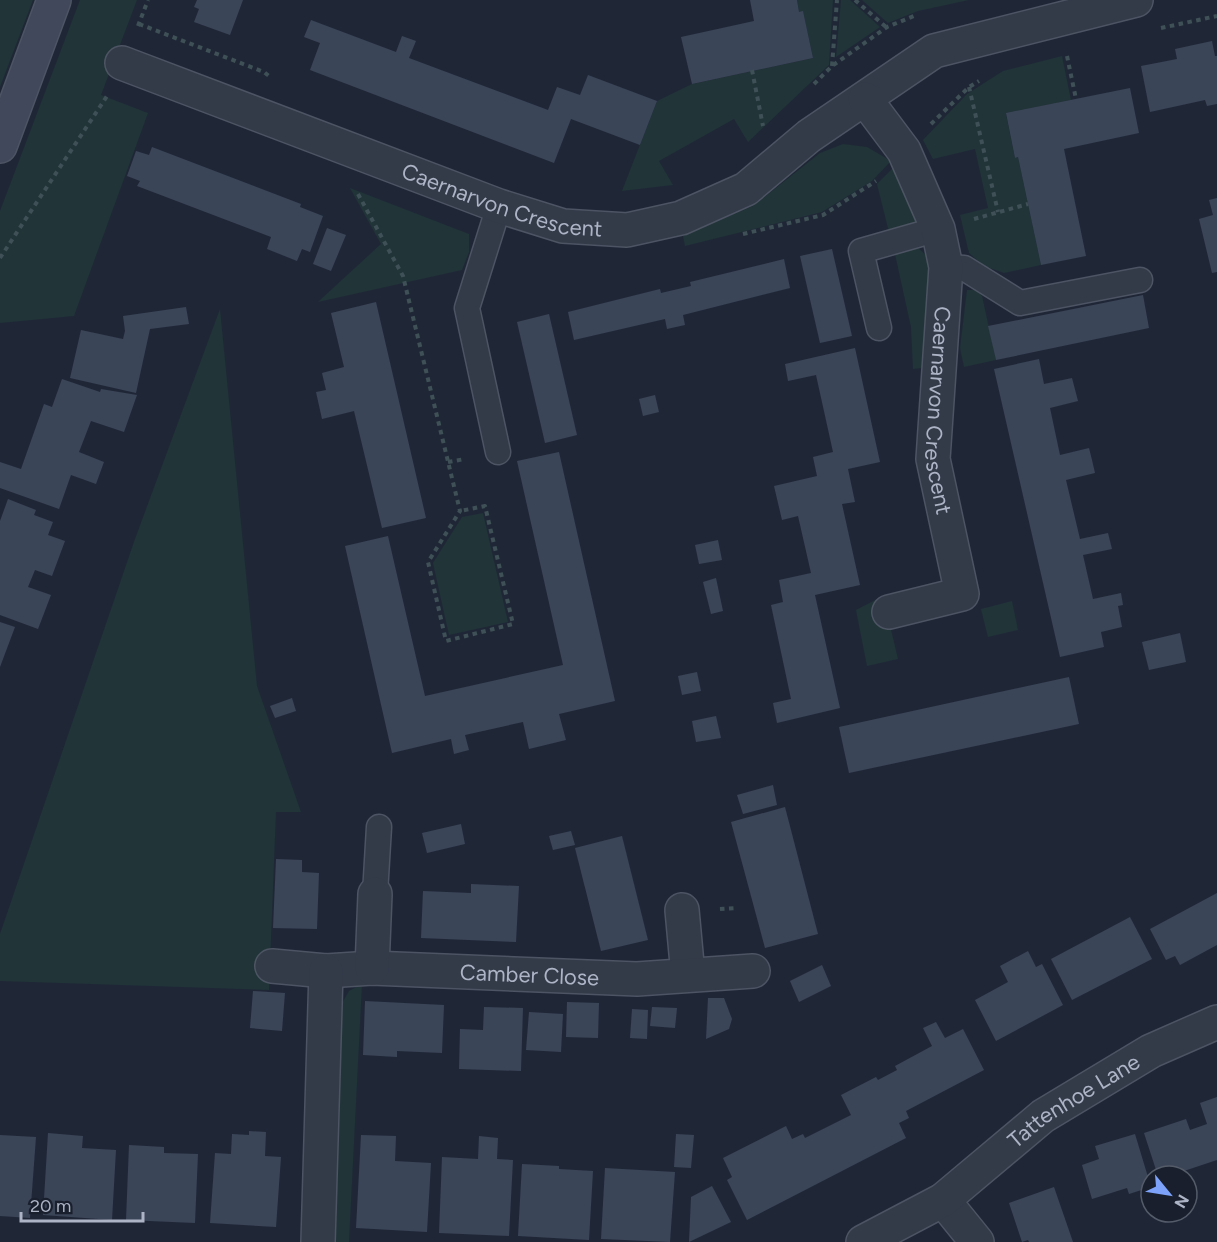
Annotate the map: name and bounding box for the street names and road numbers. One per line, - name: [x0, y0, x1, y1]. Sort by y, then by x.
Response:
- street label: Caernarvon Crescent: [398, 157, 603, 242]
- street label: Caernarvon Crescent: [919, 305, 958, 517]
- street label: Camber Close: [459, 959, 600, 991]
- street label: Tattenhoe Lane: [1002, 1048, 1145, 1154]

